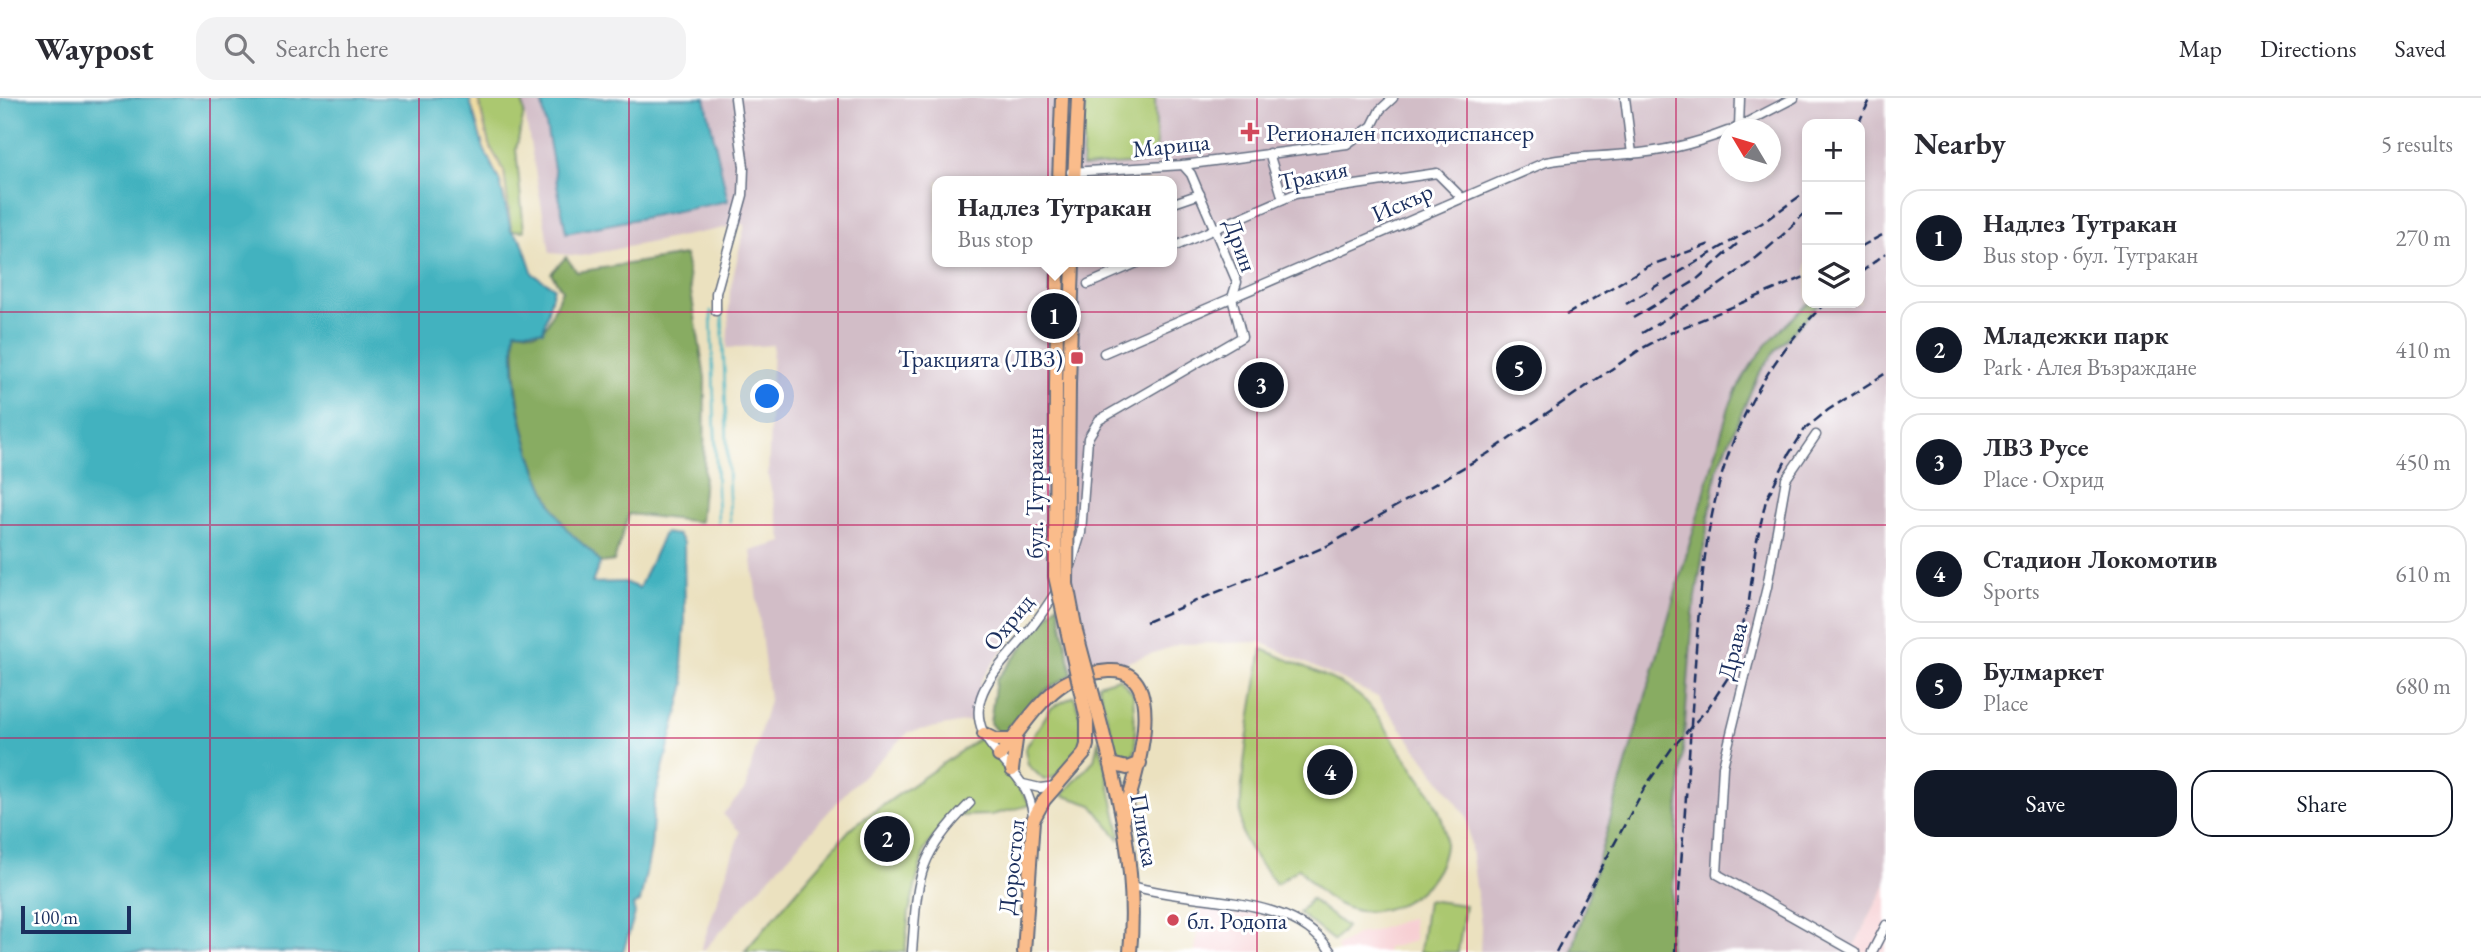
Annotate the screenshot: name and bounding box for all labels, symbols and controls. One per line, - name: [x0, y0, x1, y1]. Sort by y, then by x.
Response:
- search box: [196, 17, 686, 80]
- text: Waypost: [35, 27, 154, 70]
- icon: search: [220, 29, 258, 67]
- text: Search here: [276, 31, 388, 65]
- text: Map: [2179, 33, 2222, 64]
- text: Directions: [2260, 33, 2357, 64]
- text: Saved: [2395, 33, 2446, 64]
- place label: Регионален психодиспансер: [1266, 117, 1534, 148]
- north arrow: [1718, 119, 1781, 182]
- map controls: [1802, 119, 1865, 308]
- button: +: [1802, 119, 1865, 182]
- marker: Регионален психодиспансер: [1240, 122, 1260, 142]
- text: Nearby: [1914, 124, 2006, 163]
- street label: Марица: [1131, 125, 1212, 164]
- text: 5 results: [2381, 129, 2453, 159]
- street label: Тракия: [1275, 152, 1351, 197]
- street label: Искър: [1367, 175, 1437, 229]
- popup: [932, 176, 1177, 267]
- button: −: [1802, 182, 1865, 245]
- text: Надлез Тутракан: [958, 190, 1151, 224]
- text: Надлез Тутракан: [1983, 206, 2177, 240]
- street label: Дрин: [1217, 214, 1265, 276]
- text: 1: [1933, 223, 1945, 253]
- text: 270 m: [2395, 223, 2451, 253]
- text: Bus stop: [958, 224, 1033, 254]
- text: Bus stop · бул. Тутракан: [1983, 240, 2198, 270]
- button: layers: [1802, 245, 1865, 308]
- pin: 1: [1031, 290, 1077, 342]
- text: Младежки парк: [1983, 318, 2169, 352]
- text: 2: [1933, 335, 1945, 365]
- text: 410 m: [2395, 335, 2451, 365]
- pin: 5: [1496, 342, 1542, 394]
- place label: Тракцията (ЛВЗ): [898, 343, 1063, 374]
- marker: Тракцията (ЛВЗ): [1069, 350, 1085, 366]
- text: Park · Алея Възраждане: [1983, 352, 2197, 382]
- pin: 3: [1238, 359, 1284, 411]
- your location: [750, 379, 784, 413]
- street label: бул. Тутракан: [1019, 427, 1050, 559]
- text: ЛВЗ Русе: [1983, 430, 2089, 464]
- text: 3: [1933, 447, 1945, 477]
- text: 450 m: [2395, 447, 2451, 477]
- text: Place · Охрид: [1983, 464, 2104, 494]
- text: Стадион Локомотив: [1983, 542, 2217, 576]
- text: 4: [1933, 559, 1945, 589]
- text: 610 m: [2395, 559, 2451, 589]
- text: Sports: [1983, 576, 2039, 606]
- street label: Охрид: [976, 587, 1040, 657]
- street label: Драва: [1710, 619, 1754, 683]
- text: Булмаркет: [1983, 654, 2104, 688]
- text: 5: [1933, 671, 1945, 701]
- text: 680 m: [2395, 671, 2451, 701]
- text: Place: [1983, 688, 2028, 718]
- pin: 4: [1307, 746, 1353, 798]
- button: Save: [1914, 770, 2177, 837]
- button: Share: [2191, 770, 2453, 837]
- street label: Плиска: [1123, 791, 1167, 870]
- pin: 2: [864, 813, 910, 865]
- street label: Доростол: [991, 818, 1031, 916]
- scale bar: [21, 903, 131, 935]
- text: 100 m: [32, 905, 78, 930]
- place label: бл. Родопа: [1187, 905, 1288, 936]
- marker: бл. Родопа: [1165, 912, 1181, 928]

